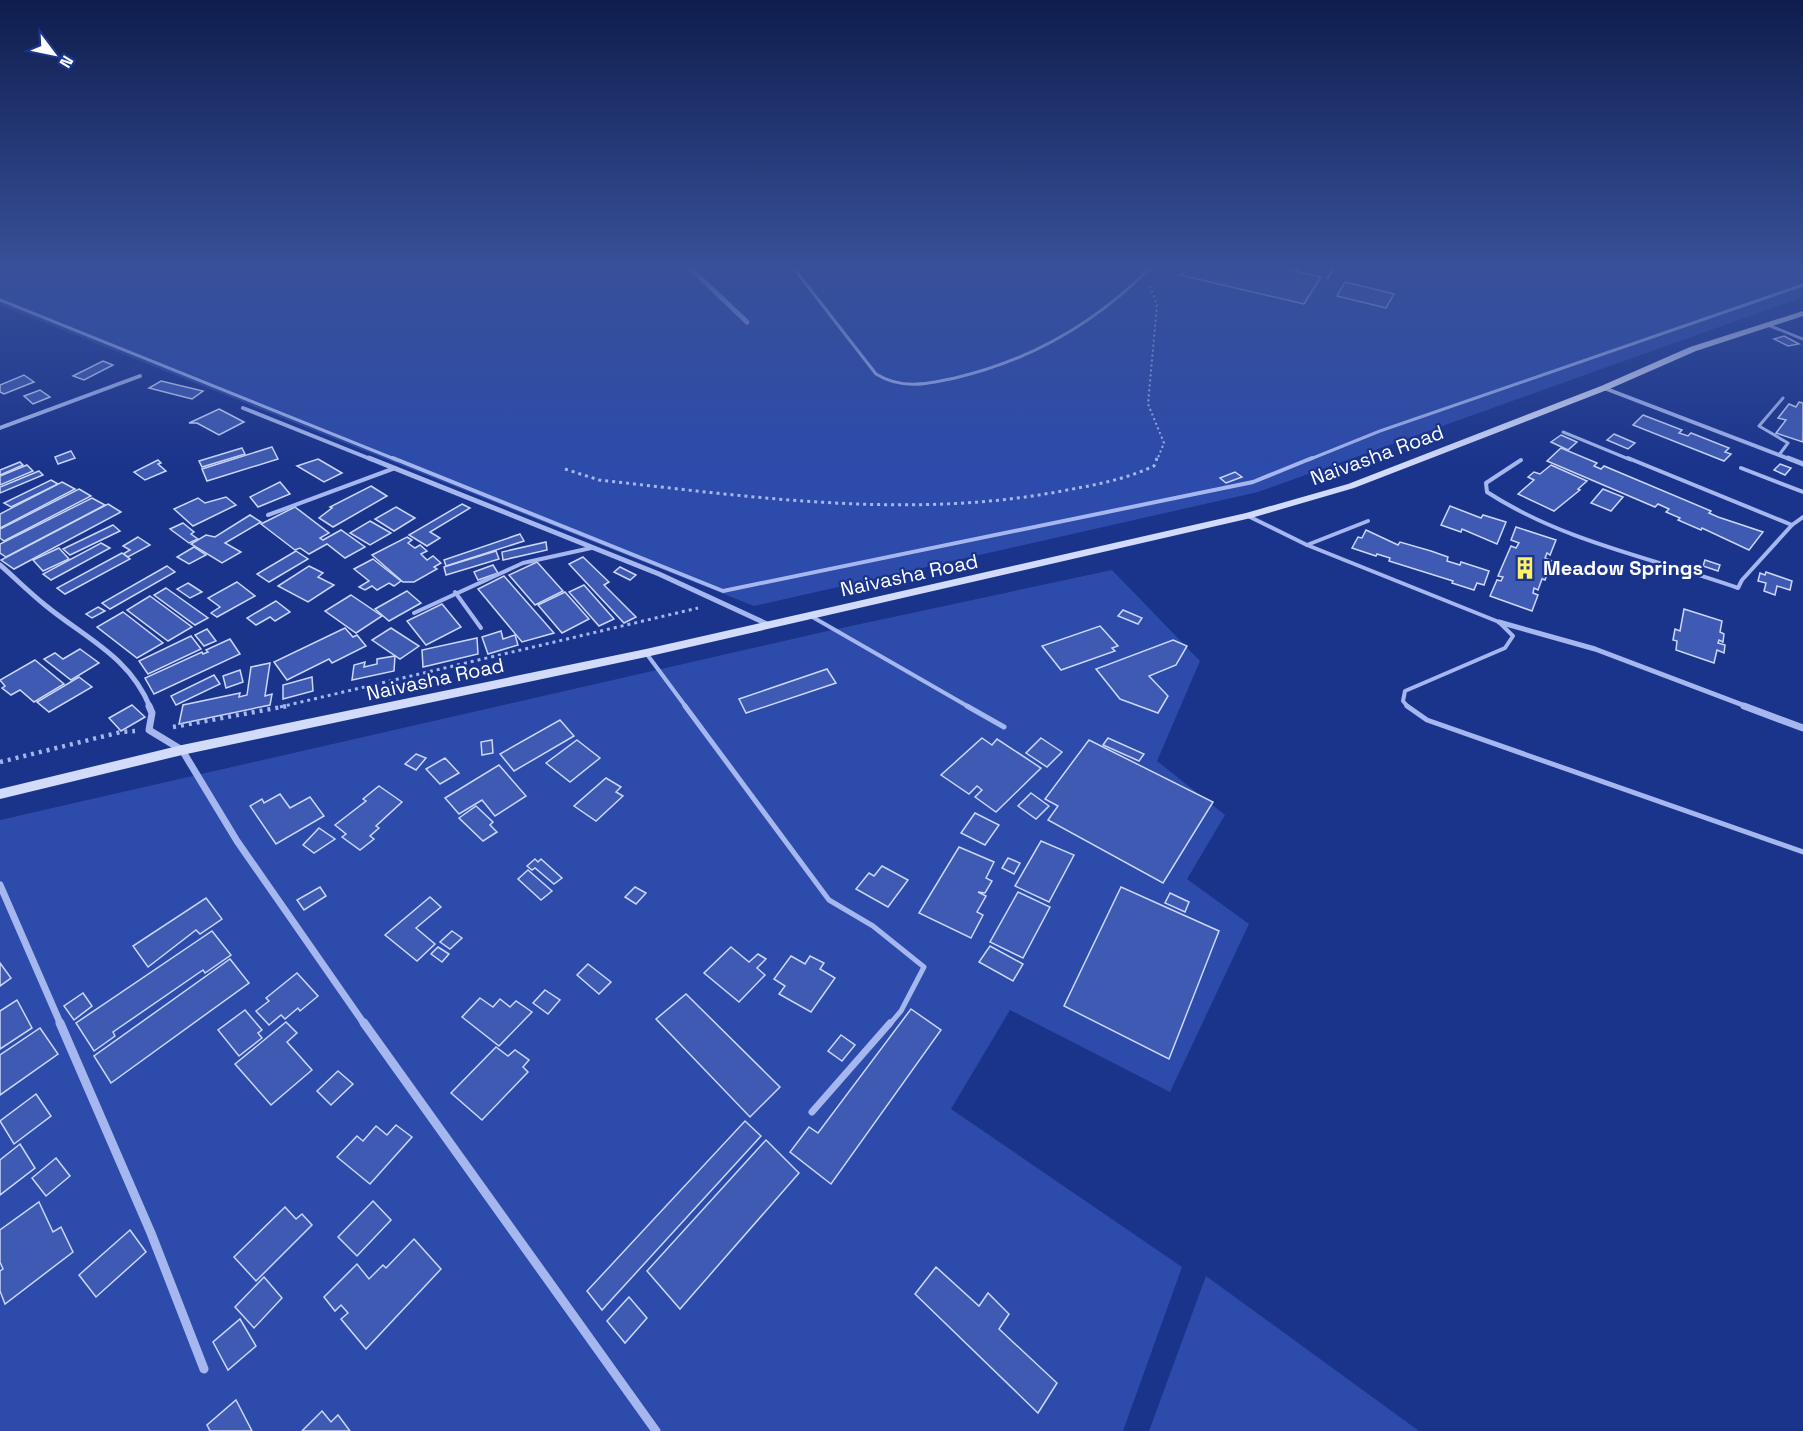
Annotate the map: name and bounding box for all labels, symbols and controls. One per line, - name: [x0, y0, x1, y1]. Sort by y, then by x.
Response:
- north arrow: [24, 24, 84, 84]
- text: N: [55, 52, 78, 72]
- street label: Naivasha Road: [1307, 419, 1447, 491]
- street label: Naivasha Road: [838, 548, 980, 602]
- building icon: Meadow Springs: [1512, 555, 1538, 581]
- place label: Meadow Springs: [1543, 555, 1703, 581]
- street label: Naivasha Road: [364, 652, 506, 706]

